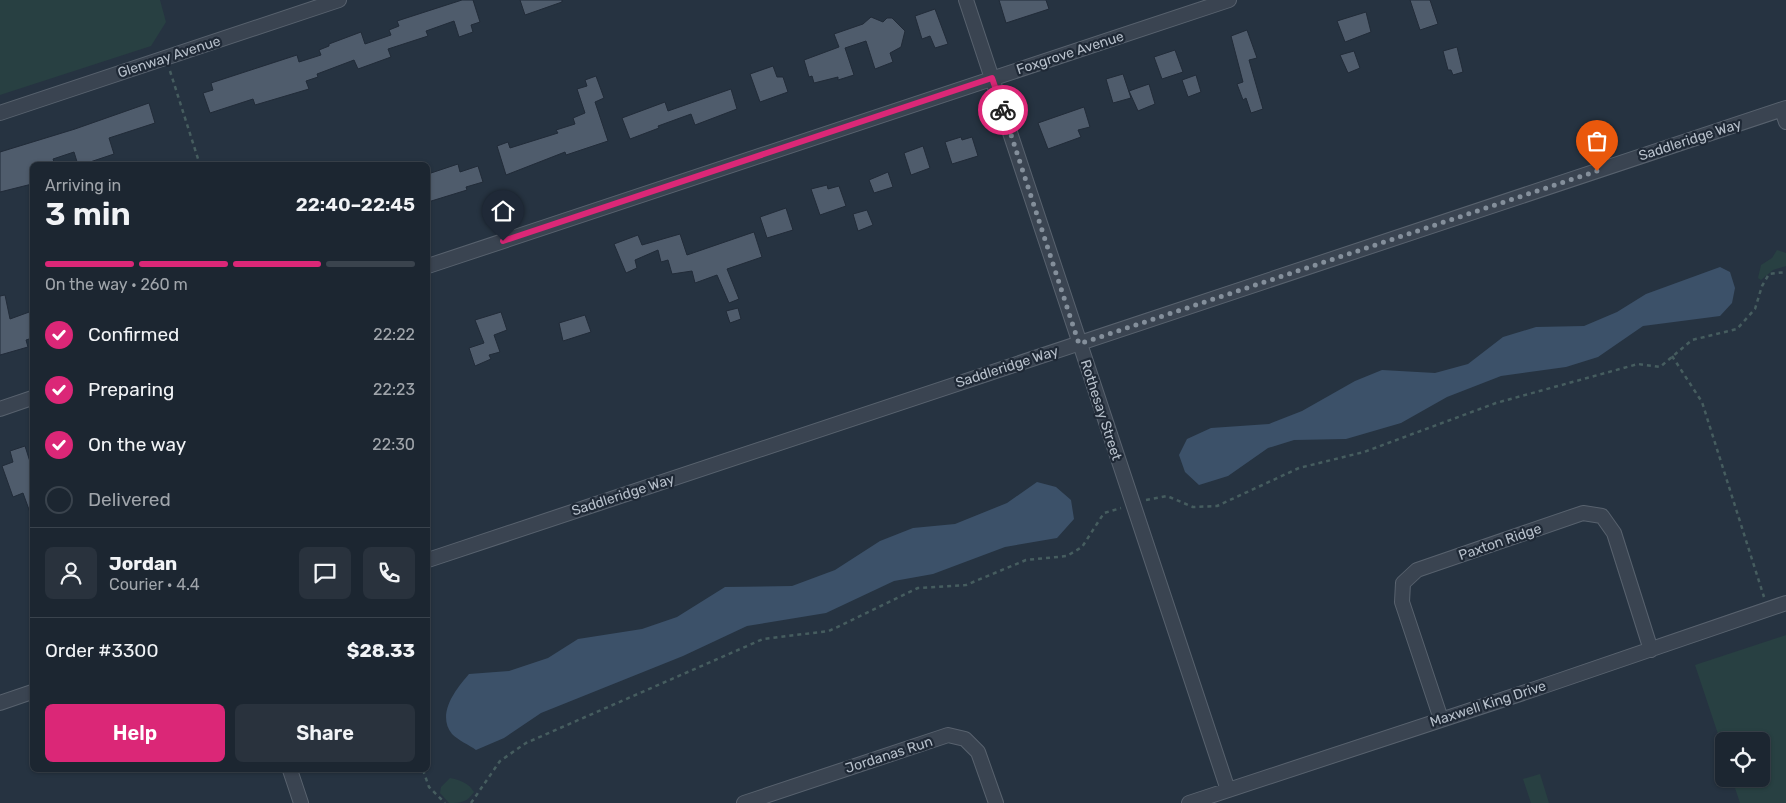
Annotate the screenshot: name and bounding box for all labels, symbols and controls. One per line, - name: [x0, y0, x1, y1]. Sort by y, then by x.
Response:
- street label: Foxgrove Avenue: [1014, 28, 1126, 78]
- street label: Glenway Avenue: [115, 32, 223, 82]
- courier: [978, 85, 1028, 135]
- icon: bike: [989, 96, 1017, 124]
- street label: Saddleridge Way: [1636, 115, 1744, 165]
- pin: [1576, 120, 1618, 171]
- icon: bag: [1583, 127, 1611, 155]
- text: Arriving in: [45, 176, 121, 195]
- pin: [482, 190, 524, 241]
- text: 22:40–22:45: [296, 193, 415, 216]
- text: 3 min: [45, 195, 131, 233]
- icon: home: [489, 197, 517, 225]
- text: On the way · 260 m: [45, 275, 188, 294]
- icon: check: [45, 321, 73, 349]
- text: Confirmed: [88, 323, 179, 346]
- text: 22:22: [373, 325, 415, 344]
- street label: Saddleridge Way: [953, 342, 1061, 392]
- street label: Rothesay Street: [1077, 358, 1125, 463]
- icon: check: [45, 376, 73, 404]
- text: Preparing: [88, 378, 174, 401]
- text: 22:23: [373, 380, 415, 399]
- icon: check: [45, 431, 73, 459]
- text: On the way: [88, 433, 186, 456]
- text: 22:30: [372, 435, 415, 454]
- street label: Saddleridge Way: [569, 470, 677, 520]
- text: Delivered: [88, 488, 171, 511]
- street label: Paxton Ridge: [1456, 520, 1544, 564]
- button: person: [45, 547, 97, 599]
- button: chat: [299, 547, 351, 599]
- button: phone: [363, 547, 415, 599]
- text: Jordan: [109, 552, 177, 575]
- text: Courier · 4.4: [109, 575, 200, 594]
- text: Order #3300: [45, 639, 158, 662]
- text: $28.33: [347, 639, 415, 662]
- street label: Maxwell King Drive: [1428, 677, 1548, 731]
- button: Help: [45, 704, 225, 762]
- button: Share: [235, 704, 415, 762]
- map controls: [1715, 732, 1770, 787]
- button: locate: [1715, 732, 1770, 787]
- street label: Jordanas Run: [843, 733, 935, 777]

